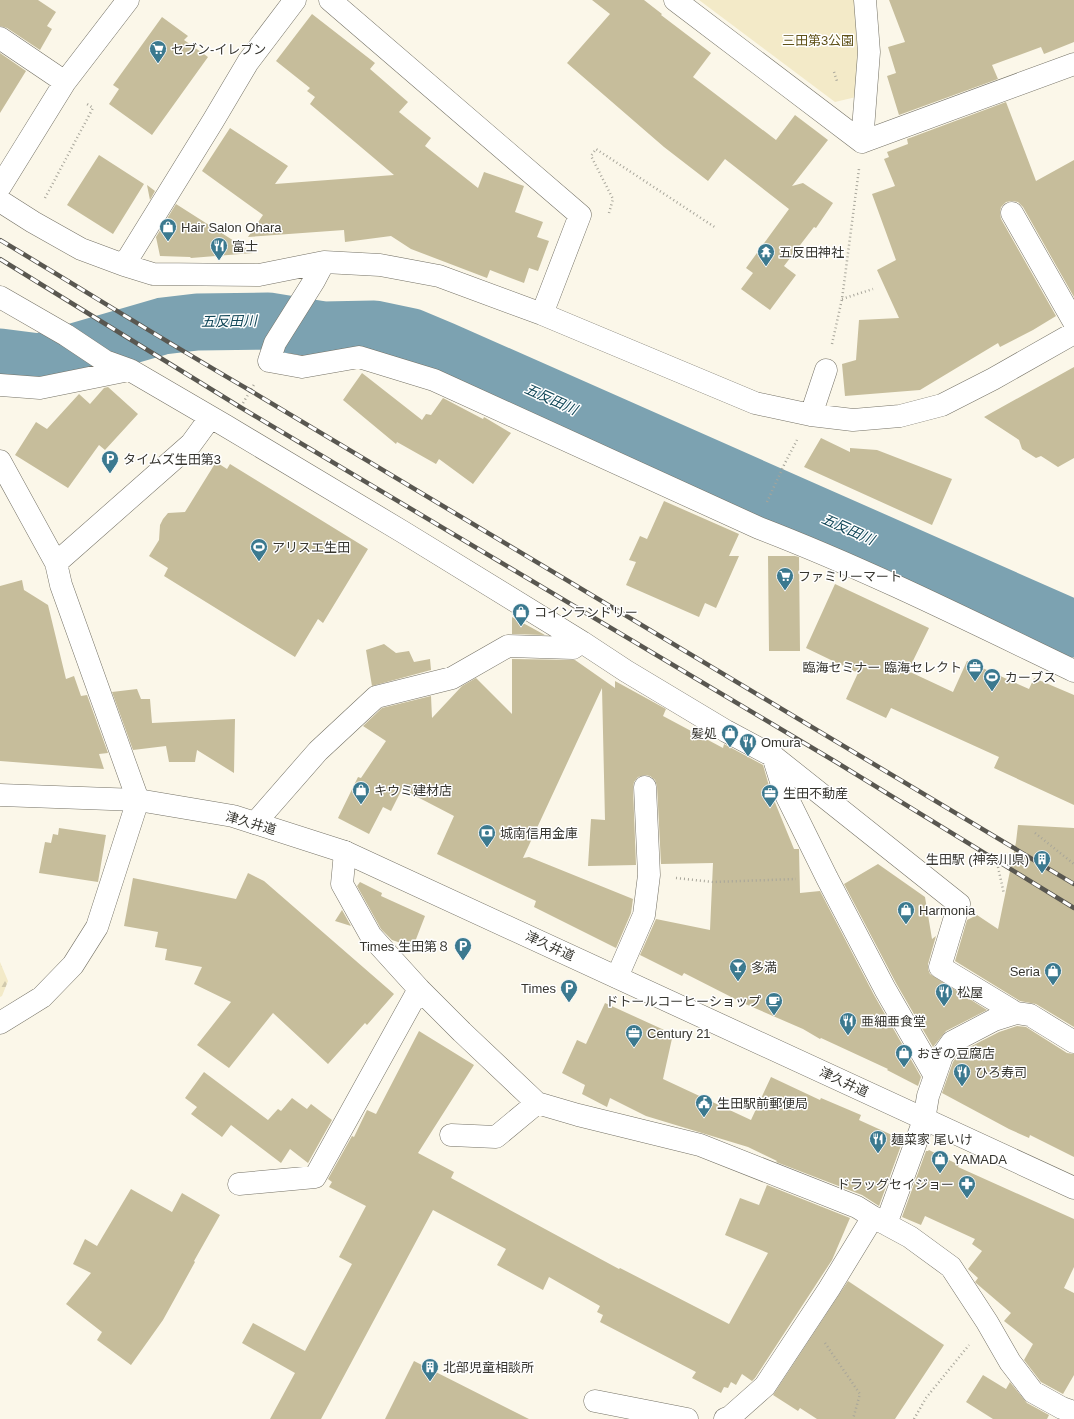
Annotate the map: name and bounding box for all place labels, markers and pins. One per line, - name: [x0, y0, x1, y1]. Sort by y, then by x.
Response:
- supermarket icon: セブン-イレブン: [148, 39, 168, 64]
- place label: セブン-イレブン: [171, 42, 266, 57]
- shop icon: Hair Salon Ohara: [158, 217, 178, 242]
- place label: Hair Salon Ohara: [181, 220, 282, 235]
- restaurant icon: 富士: [209, 236, 229, 261]
- place label: 富士: [232, 239, 258, 254]
- temple icon: 五反田神社: [756, 242, 776, 267]
- place label: 五反田神社: [779, 245, 844, 260]
- parking icon: タイムズ生田第3: [100, 449, 120, 474]
- place label: タイムズ生田第3: [123, 452, 221, 467]
- sports icon: アリスエ生田: [249, 537, 269, 562]
- place label: アリスエ生田: [272, 540, 350, 555]
- supermarket icon: ファミリーマート: [775, 566, 795, 591]
- place label: ファミリーマート: [798, 569, 902, 584]
- shop icon: コインランドリー: [511, 602, 531, 627]
- place label: コインランドリー: [534, 605, 638, 620]
- office icon: 臨海セミナー 臨海セレクト: [965, 657, 985, 682]
- place label: 臨海セミナー 臨海セレクト: [802, 660, 962, 675]
- sports icon: カーブス: [982, 667, 1002, 692]
- place label: カーブス: [1005, 670, 1056, 685]
- shop icon: 髪処: [720, 723, 740, 748]
- place label: 髪処: [691, 726, 717, 741]
- restaurant icon: Omura: [738, 732, 758, 757]
- place label: Omura: [761, 735, 802, 750]
- shop icon: キウミ建材店: [351, 780, 371, 805]
- place label: キウミ建材店: [374, 783, 452, 798]
- office icon: 生田不動産: [760, 783, 780, 808]
- place label: 生田不動産: [783, 786, 848, 801]
- bank icon: 城南信用金庫: [477, 823, 497, 848]
- place label: 城南信用金庫: [500, 826, 578, 841]
- building icon: 生田駅 (神奈川県): [1032, 849, 1052, 874]
- place label: 生田駅 (神奈川県): [926, 852, 1029, 867]
- shop icon: Harmonia: [896, 900, 916, 925]
- place label: Harmonia: [919, 903, 976, 918]
- parking icon: Times 生田第８: [453, 936, 473, 961]
- place label: Times 生田第８: [359, 939, 450, 954]
- bar icon: 多満: [728, 957, 748, 982]
- place label: 多満: [751, 960, 777, 975]
- shop icon: Seria: [1043, 961, 1063, 986]
- place label: Seria: [1010, 964, 1041, 979]
- parking icon: Times: [559, 978, 579, 1003]
- place label: Times: [521, 981, 556, 996]
- restaurant icon: 松屋: [934, 982, 954, 1007]
- place label: 松屋: [957, 985, 983, 1000]
- cafe icon: ドトールコーヒーショップ: [764, 991, 784, 1016]
- place label: ドトールコーヒーショップ: [606, 994, 761, 1009]
- restaurant icon: 亜細亜食堂: [838, 1011, 858, 1036]
- place label: 亜細亜食堂: [861, 1014, 926, 1029]
- office icon: Century 21: [624, 1023, 644, 1048]
- place label: Century 21: [647, 1026, 711, 1041]
- shop icon: おぎの豆腐店: [894, 1043, 914, 1068]
- place label: おぎの豆腐店: [917, 1046, 995, 1061]
- restaurant icon: ひろ寿司: [952, 1062, 972, 1087]
- place label: ひろ寿司: [975, 1065, 1027, 1080]
- public building icon: 生田駅前郵便局: [694, 1093, 714, 1118]
- place label: 生田駅前郵便局: [717, 1096, 808, 1111]
- restaurant icon: 麺菜家 尾いけ: [868, 1129, 888, 1154]
- place label: 麺菜家 尾いけ: [891, 1132, 973, 1147]
- shop icon: YAMADA: [930, 1149, 950, 1174]
- place label: YAMADA: [953, 1152, 1007, 1167]
- pharmacy icon: ドラッグセイジョー: [957, 1174, 977, 1199]
- place label: ドラッグセイジョー: [837, 1177, 954, 1192]
- building icon: 北部児童相談所: [420, 1357, 440, 1382]
- place label: 北部児童相談所: [443, 1360, 534, 1375]

